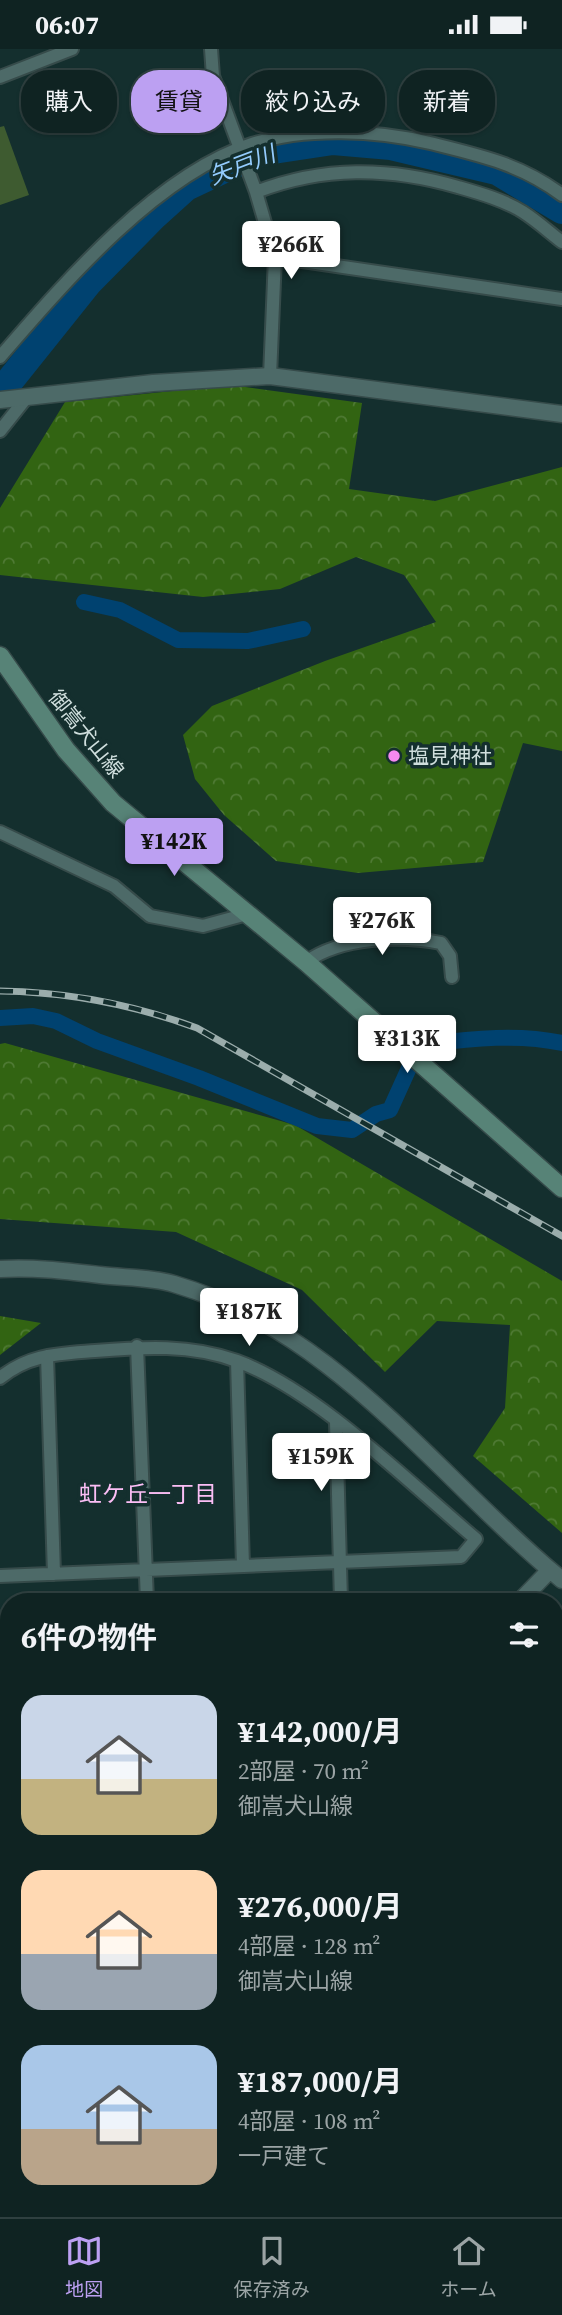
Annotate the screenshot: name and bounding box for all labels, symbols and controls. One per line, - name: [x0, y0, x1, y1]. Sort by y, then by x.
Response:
- text: 06:07: [35, 7, 99, 43]
- chip: 購入: [21, 70, 117, 133]
- chip: 賃貸: [131, 70, 227, 133]
- chip: 絞り込み: [241, 70, 385, 133]
- chip: 新着: [399, 70, 495, 133]
- water label: 矢戸川: [204, 137, 283, 192]
- pin: ¥266K: [242, 222, 340, 281]
- text: ¥266K: [258, 228, 324, 260]
- street label: 御嵩犬山線: [42, 684, 131, 784]
- place label: 塩見神社: [408, 741, 492, 770]
- marker: 塩見神社: [386, 748, 402, 764]
- pin: ¥142K: [125, 819, 223, 878]
- text: ¥142K: [141, 825, 207, 857]
- pin: ¥276K: [333, 897, 431, 957]
- text: ¥276K: [349, 904, 415, 936]
- pin: ¥313K: [358, 1016, 456, 1075]
- text: ¥313K: [374, 1022, 440, 1054]
- pin: ¥187K: [200, 1289, 298, 1348]
- text: ¥187K: [216, 1295, 282, 1327]
- pin: ¥159K: [272, 1433, 370, 1493]
- text: ¥159K: [288, 1440, 354, 1472]
- district label: 虹ケ丘一丁目: [79, 1478, 217, 1510]
- icon: filters: [505, 1616, 543, 1654]
- text: 6件の物件: [21, 1617, 157, 1658]
- text: ¥142,000/月: [238, 1711, 402, 1752]
- icon: home: [77, 1723, 161, 1807]
- text: 2部屋 · 70 m²: [238, 1755, 369, 1787]
- text: 御嵩犬山線: [238, 1790, 353, 1822]
- text: ¥276,000/月: [238, 1886, 402, 1927]
- icon: home: [77, 1898, 161, 1982]
- text: 4部屋 · 128 m²: [238, 1930, 381, 1962]
- text: 御嵩犬山線: [238, 1965, 353, 1997]
- text: ¥187,000/月: [238, 2061, 402, 2102]
- icon: home: [77, 2073, 161, 2157]
- text: 4部屋 · 108 m²: [238, 2105, 381, 2137]
- text: 一戸建て: [238, 2140, 330, 2172]
- tab: 地図: [65, 2232, 103, 2302]
- tab: 保存済み: [234, 2232, 310, 2302]
- tab: ホーム: [440, 2232, 497, 2302]

